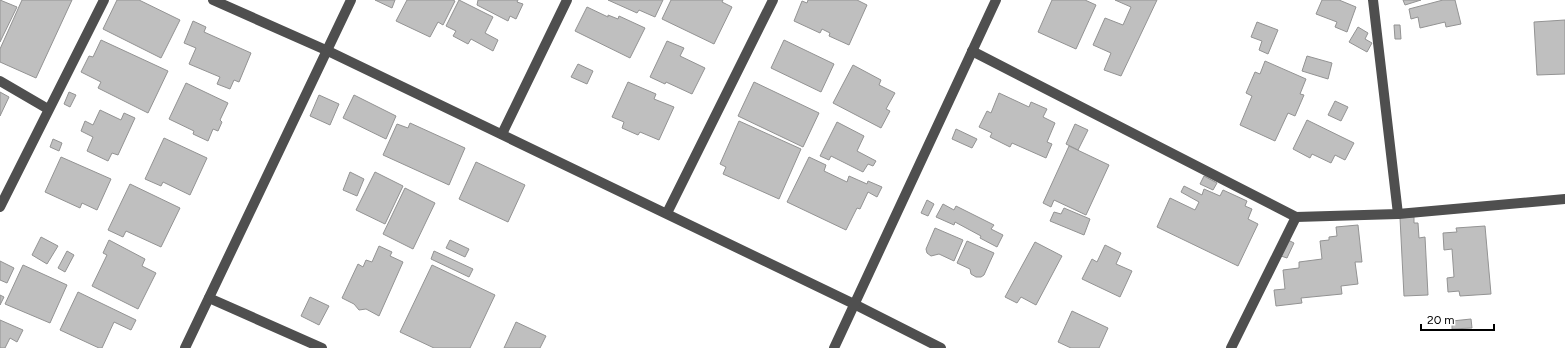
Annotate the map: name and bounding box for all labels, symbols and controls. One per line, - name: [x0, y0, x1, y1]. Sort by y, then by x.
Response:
- scale bar: [1421, 306, 1494, 332]
- text: 20 m: [1427, 313, 1455, 327]

